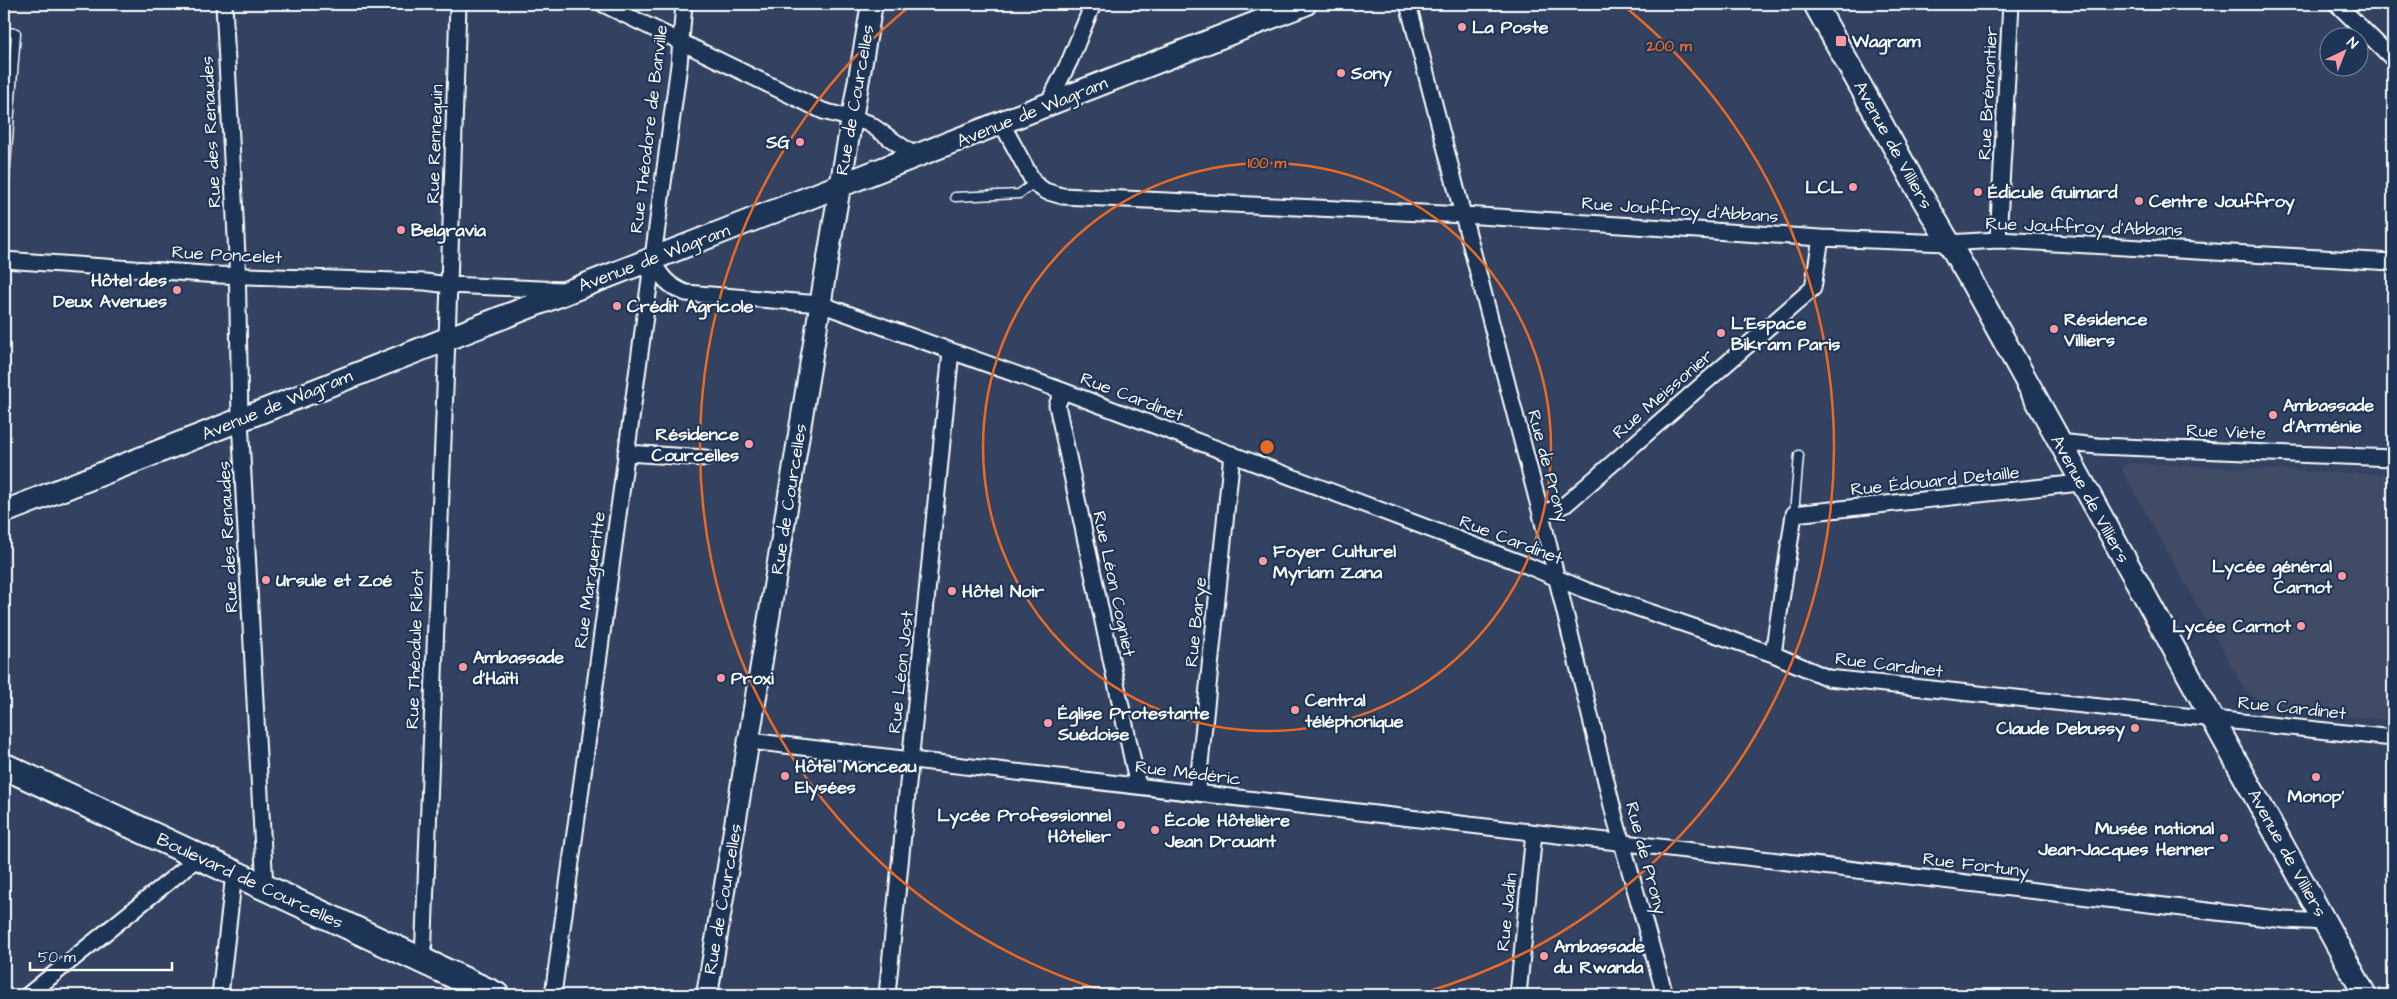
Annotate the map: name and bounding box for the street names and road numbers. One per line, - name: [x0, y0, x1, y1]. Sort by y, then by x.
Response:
- street label: Rue Théodore de Banville: [624, 23, 674, 235]
- street label: Rue de Courcelles: [829, 23, 881, 177]
- street label: Rue Brémontier: [1972, 25, 2004, 161]
- street label: Rue des Renaudes: [195, 55, 227, 209]
- street label: Avenue de Wagram: [953, 70, 1111, 155]
- street label: Avenue de Villiers: [1847, 76, 1939, 214]
- street label: Rue Rennequin: [420, 84, 450, 204]
- street label: Rue Jouffroy d'Abbans: [1581, 191, 1779, 230]
- street label: Rue Jouffroy d'Abbans: [1985, 211, 2183, 244]
- street label: Avenue de Wagram: [575, 218, 734, 299]
- street label: Rue Poncelet: [171, 240, 284, 270]
- street label: Rue Meissonier: [1607, 343, 1719, 445]
- street label: Avenue de Wagram: [198, 363, 356, 448]
- street label: Rue Cardinet: [1077, 366, 1188, 428]
- street label: Rue de Prony: [1520, 407, 1575, 525]
- street label: Rue Viète: [2186, 418, 2267, 446]
- street label: Rue de Courcelles: [765, 422, 813, 576]
- street label: Avenue de Villiers: [2044, 430, 2136, 568]
- street label: Rue des Renaudes: [212, 460, 244, 614]
- street label: Rue Édouard Detaille: [1849, 460, 2021, 502]
- street label: Rue Léon Cogniet: [1085, 509, 1142, 660]
- street label: Rue Cardinet: [1456, 509, 1567, 571]
- street label: Rue Margueritte: [568, 510, 613, 650]
- street label: Rue Théodule Ribot: [400, 568, 430, 729]
- street label: Rue Barye: [1179, 575, 1214, 668]
- street label: Rue Léon Jost: [882, 609, 920, 735]
- street label: Rue Cardinet: [1834, 646, 1945, 684]
- street label: Rue Cardinet: [2237, 690, 2348, 726]
- street label: Rue Médéric: [1134, 754, 1242, 792]
- street label: Avenue de Villiers: [2241, 784, 2333, 922]
- street label: Rue de Prony: [1618, 799, 1673, 917]
- street label: Rue de Courcelles: [697, 822, 749, 976]
- street label: Boulevard de Courcelles: [153, 827, 347, 935]
- street label: Rue Fortuny: [1921, 846, 2031, 885]
- street label: Rue Jadin: [1490, 872, 1524, 952]

